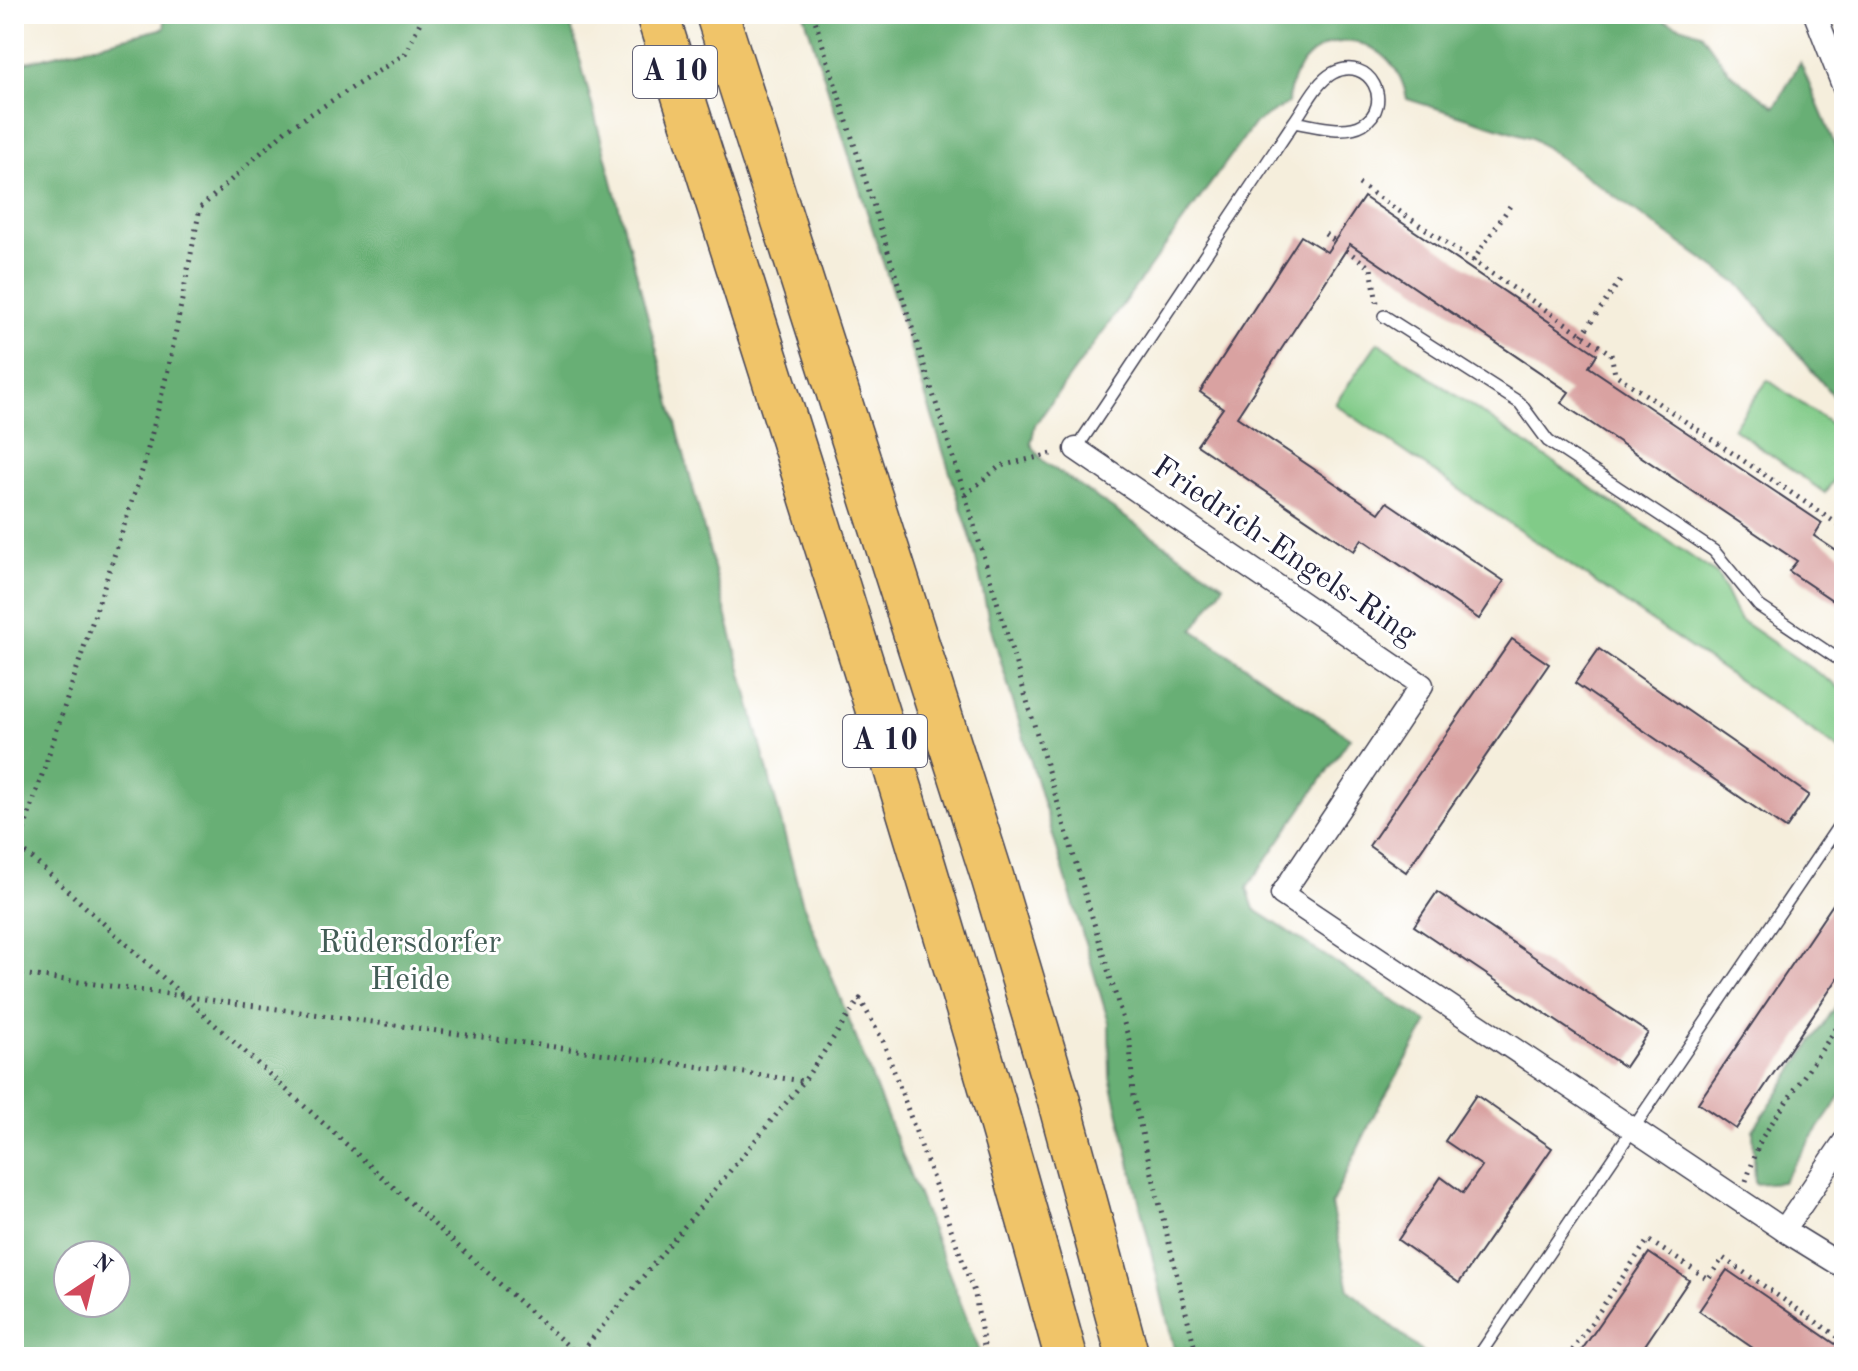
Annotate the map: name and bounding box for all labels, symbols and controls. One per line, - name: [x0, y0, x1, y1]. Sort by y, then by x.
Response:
- road number: A 10: [633, 46, 717, 98]
- street label: Friedrich-Engels-Ring: [1146, 452, 1422, 652]
- road number: A 10: [843, 715, 927, 767]
- park label: Rüdersdorfer Heide: [319, 928, 501, 997]
- north arrow: [52, 1239, 132, 1319]
- text: N: [89, 1250, 116, 1278]

